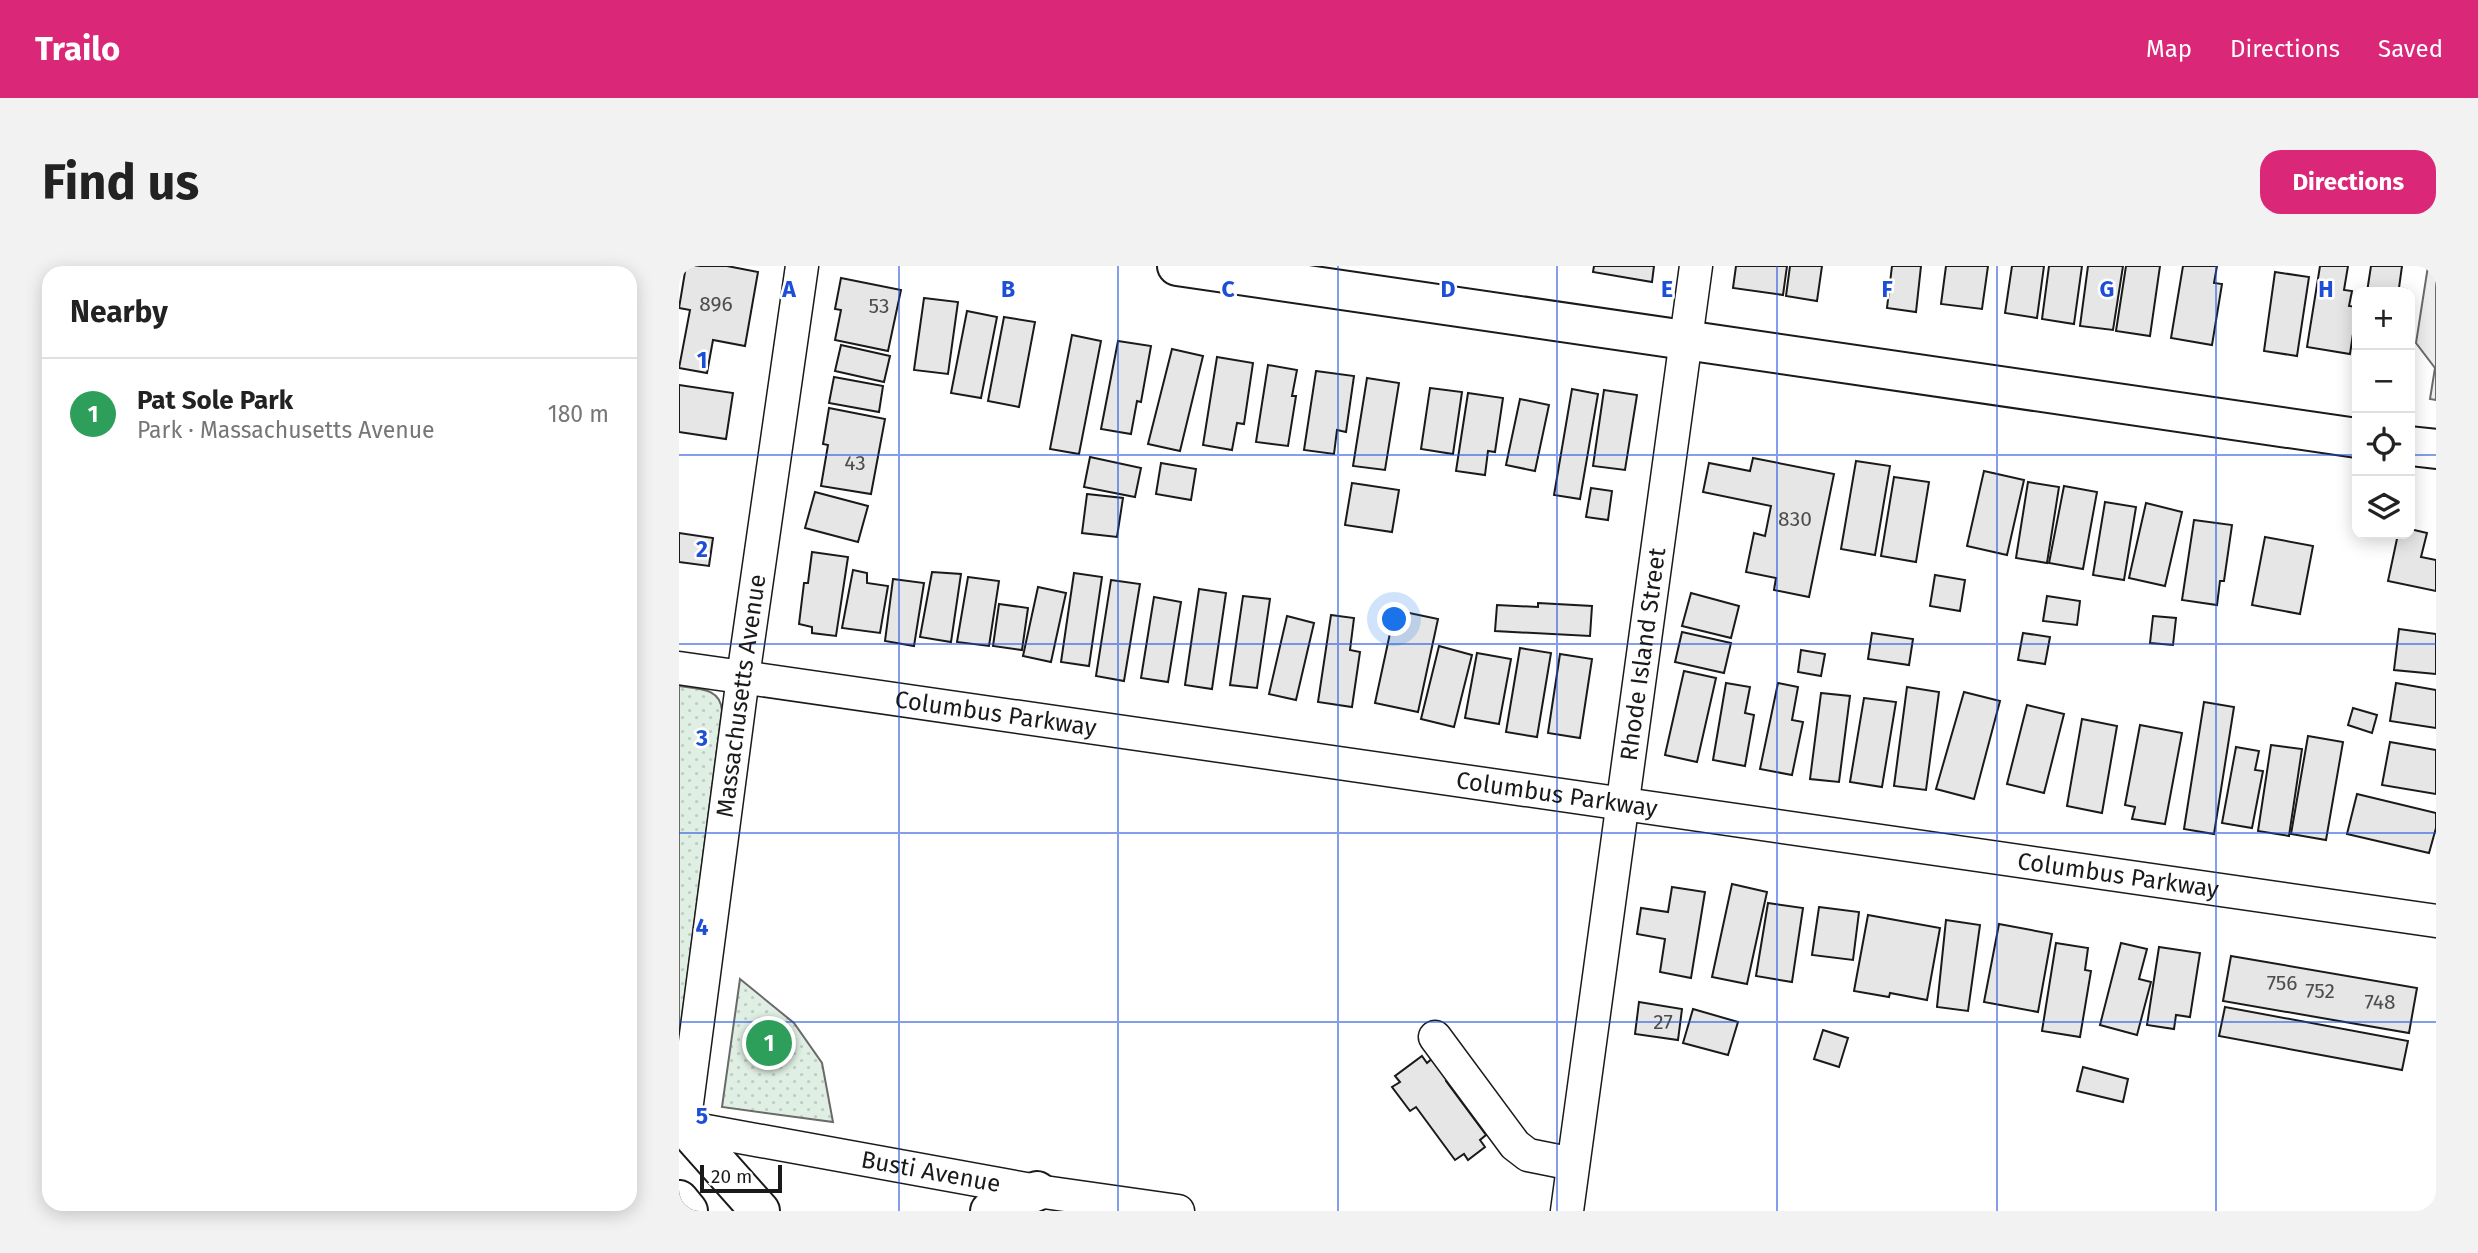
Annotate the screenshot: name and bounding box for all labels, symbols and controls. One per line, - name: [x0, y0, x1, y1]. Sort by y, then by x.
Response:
- text: Trailo: [35, 29, 120, 69]
- text: Map: [2146, 35, 2192, 63]
- text: Directions: [2230, 35, 2340, 63]
- text: Saved: [2378, 35, 2443, 63]
- button: Directions: [2260, 150, 2436, 214]
- text: Find us: [42, 153, 199, 212]
- text: A: [781, 275, 796, 303]
- text: B: [1001, 275, 1015, 303]
- text: C: [1221, 275, 1235, 303]
- text: D: [1441, 275, 1456, 303]
- text: E: [1661, 275, 1673, 303]
- text: F: [1881, 275, 1893, 303]
- text: G: [2100, 275, 2114, 303]
- text: H: [2318, 275, 2334, 303]
- map controls: [2352, 287, 2415, 539]
- button: +: [2352, 287, 2415, 350]
- house number: 896: [699, 291, 733, 317]
- house number: 53: [869, 293, 889, 319]
- text: Nearby: [70, 294, 168, 330]
- text: 1: [697, 346, 707, 374]
- button: −: [2352, 350, 2415, 413]
- text: Pat Sole Park: [137, 385, 293, 416]
- text: 1: [88, 400, 98, 428]
- text: 180 m: [548, 400, 609, 428]
- button: locate: [2352, 413, 2415, 476]
- text: Park · Massachusetts Avenue: [137, 416, 435, 444]
- house number: 43: [844, 450, 866, 476]
- button: layers: [2352, 476, 2415, 539]
- house number: 830: [1778, 506, 1812, 532]
- text: 2: [696, 535, 708, 563]
- street label: Rhode Island Street: [1615, 546, 1671, 762]
- street label: Massachusetts Avenue: [711, 572, 772, 819]
- your location: [1377, 602, 1411, 636]
- street label: Columbus Parkway: [893, 685, 1098, 742]
- text: 3: [695, 724, 708, 752]
- street label: Columbus Parkway: [1454, 766, 1660, 823]
- street label: Columbus Parkway: [2016, 847, 2221, 904]
- text: 4: [696, 913, 709, 941]
- house number: 756: [2267, 970, 2297, 996]
- house number: 752: [2305, 978, 2335, 1004]
- house number: 748: [2364, 989, 2396, 1015]
- house number: 27: [1653, 1009, 1673, 1035]
- pin: 1: [746, 1017, 792, 1069]
- text: 5: [696, 1102, 708, 1130]
- street label: Busti Avenue: [859, 1145, 1003, 1198]
- scale bar: [700, 1162, 782, 1194]
- text: 20 m: [711, 1165, 752, 1188]

